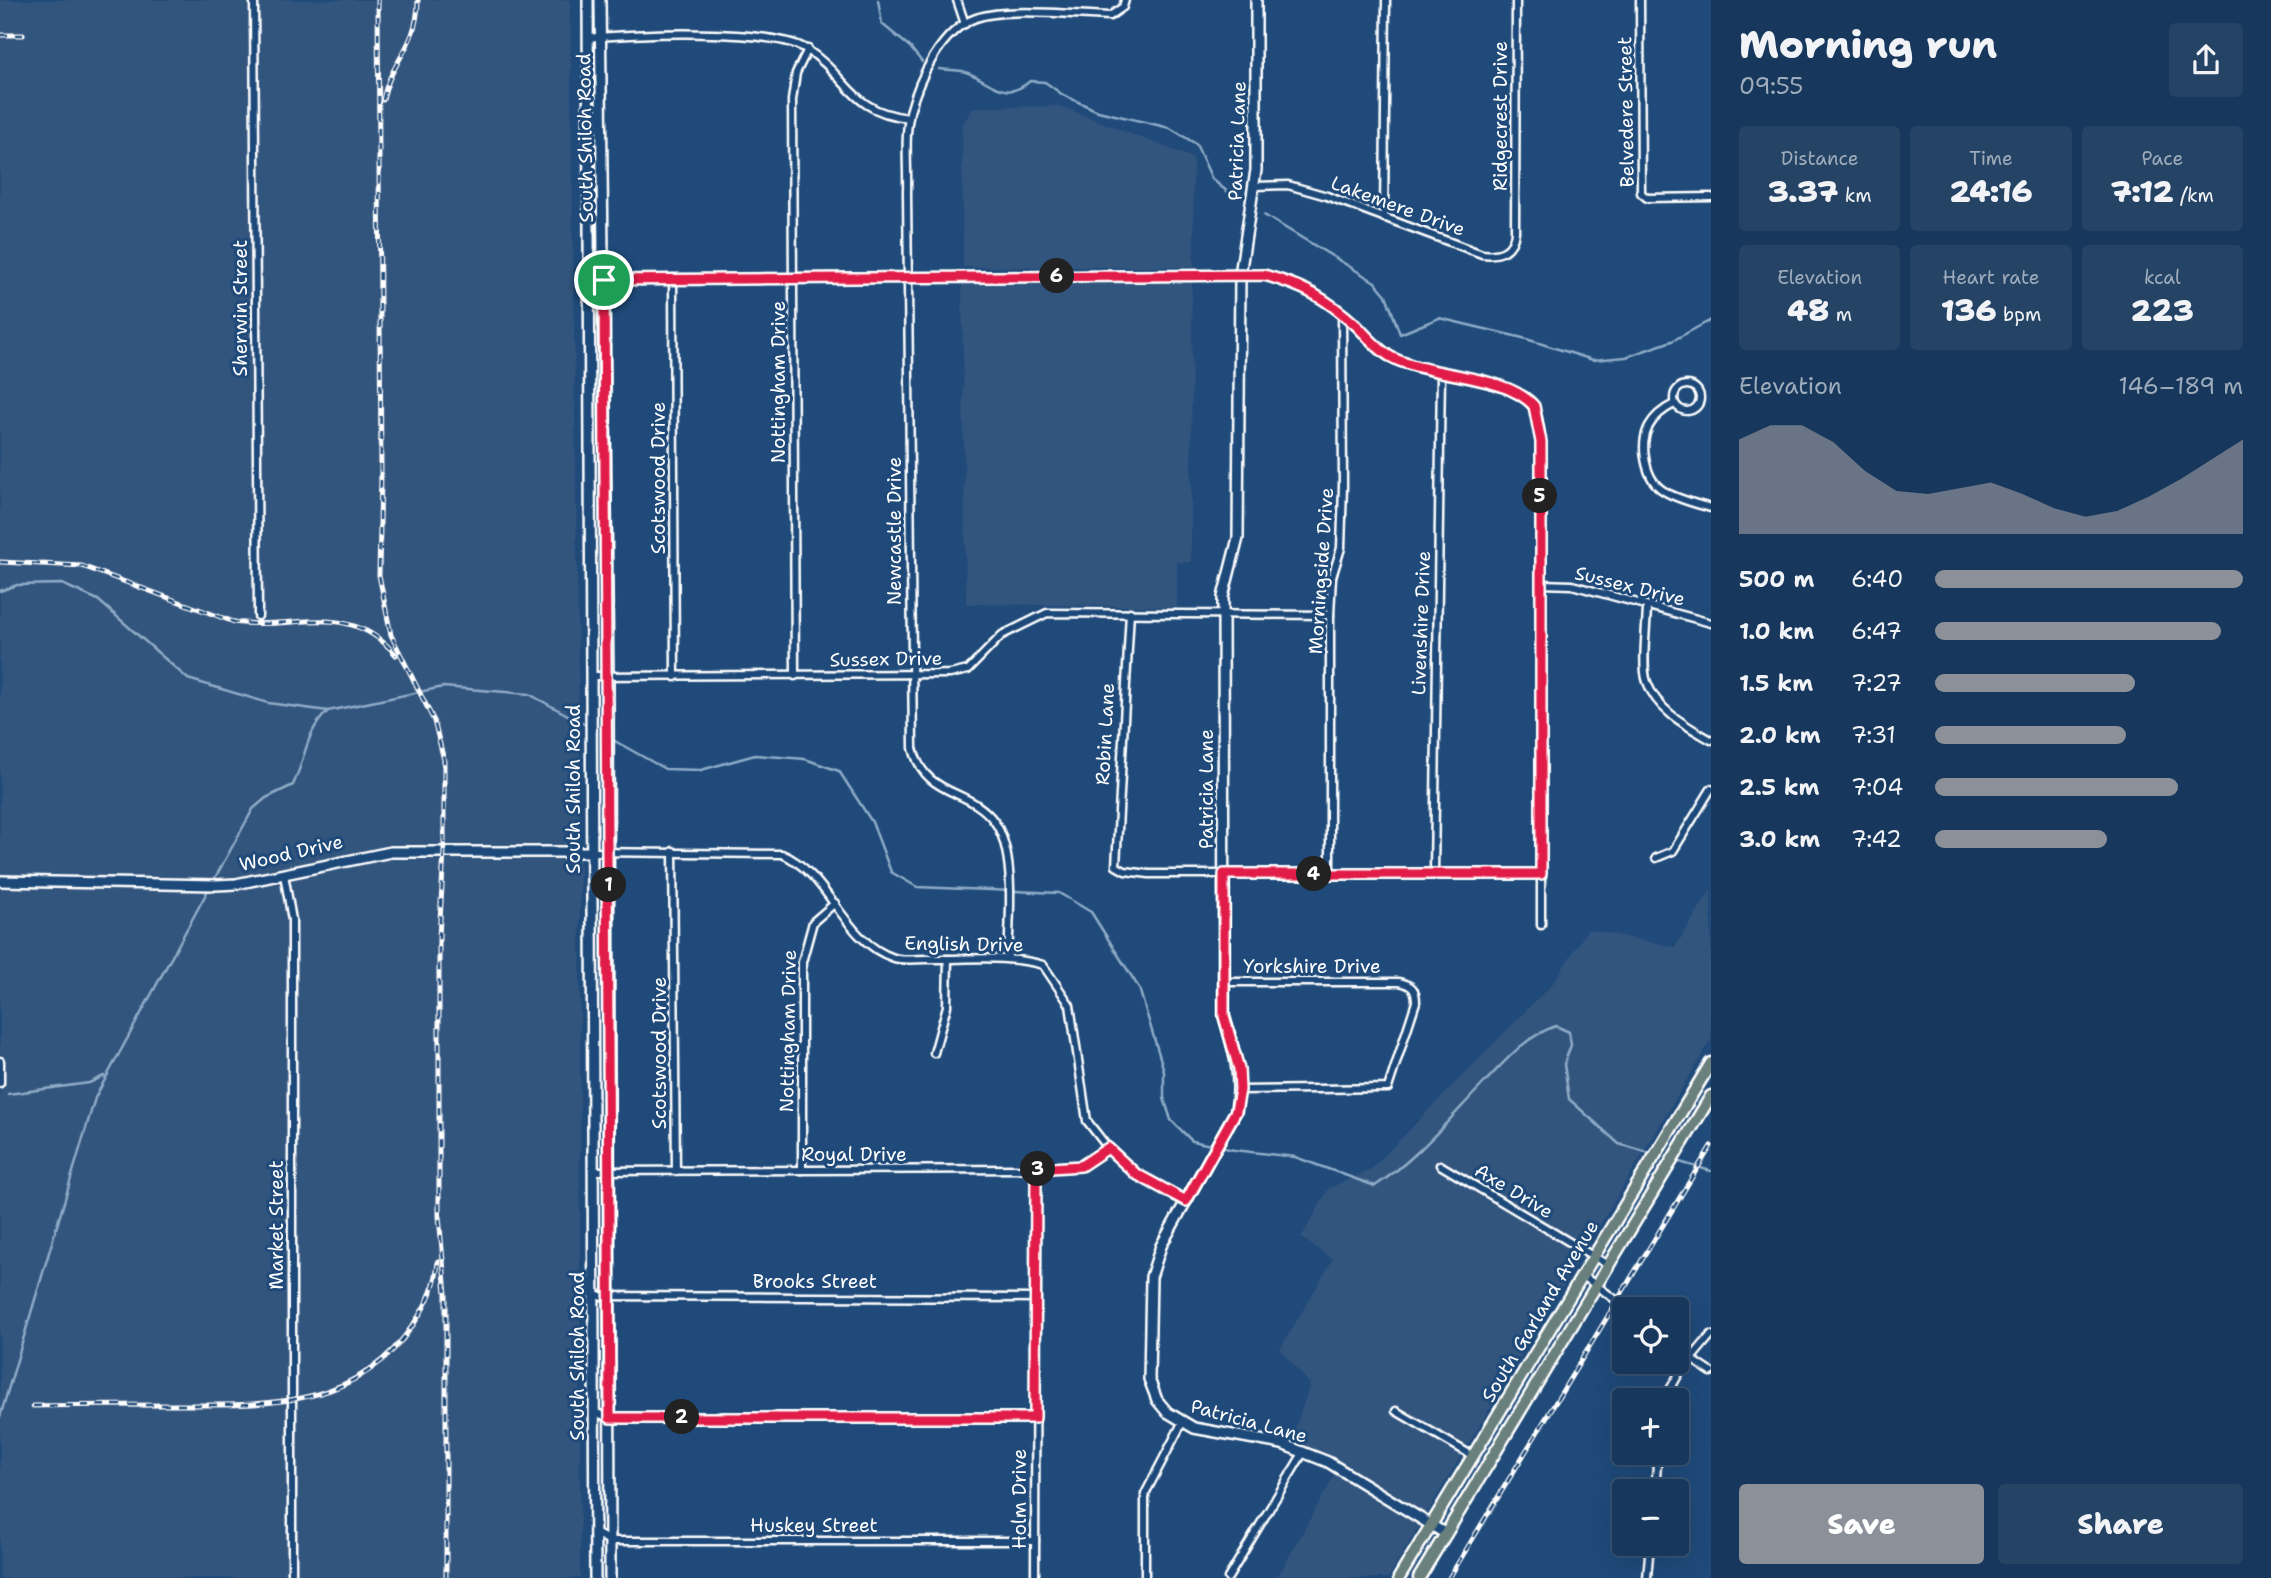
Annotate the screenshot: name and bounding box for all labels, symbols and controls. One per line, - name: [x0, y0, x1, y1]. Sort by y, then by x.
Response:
- text: Morning run: [1739, 19, 1997, 70]
- button: share: [2169, 23, 2243, 97]
- street label: Belvedere Street: [1612, 36, 1640, 188]
- street label: Ridgecrest Drive: [1488, 41, 1513, 191]
- street label: South Shiloh Road: [571, 53, 599, 223]
- text: 09:55: [1739, 71, 1803, 101]
- street label: Patricia Lane: [1222, 81, 1252, 201]
- text: Distance: [1781, 146, 1859, 171]
- text: Time: [1969, 146, 2013, 171]
- text: Pace: [2141, 146, 2183, 171]
- street label: Lakemere Drive: [1327, 170, 1469, 242]
- text: 3.37: [1768, 171, 1838, 212]
- text: 24:16: [1950, 171, 2032, 212]
- text: 7:12: [2111, 171, 2174, 212]
- text: km: [1838, 183, 1872, 208]
- text: /km: [2174, 183, 2214, 208]
- street label: Sherwin Street: [228, 240, 253, 376]
- pin: [574, 250, 634, 310]
- pin: 6: [1040, 258, 1074, 294]
- icon: arrive: [585, 261, 623, 299]
- text: 6: [1050, 263, 1063, 288]
- text: Elevation: [1777, 265, 1862, 290]
- text: Heart rate: [1943, 265, 2039, 290]
- text: kcal: [2144, 265, 2181, 290]
- text: 48: [1787, 290, 1829, 331]
- text: 136: [1941, 290, 1997, 331]
- text: 223: [2131, 290, 2194, 331]
- street label: Nottingham Drive: [766, 301, 791, 463]
- text: m: [1829, 302, 1852, 327]
- text: bpm: [1997, 302, 2041, 327]
- text: Elevation: [1739, 371, 1842, 401]
- text: 146–189 m: [2119, 371, 2243, 401]
- street label: Scotswood Drive: [646, 402, 671, 554]
- street label: Newcastle Drive: [882, 457, 907, 605]
- pin: 5: [1522, 478, 1558, 514]
- text: 5: [1534, 483, 1545, 508]
- street label: Morningside Drive: [1303, 487, 1339, 655]
- street label: Livenshire Drive: [1406, 550, 1436, 696]
- street label: Sussex Drive: [1572, 560, 1688, 612]
- text: 500 m: [1739, 564, 1814, 594]
- text: 6:40: [1851, 564, 1903, 594]
- text: 1.0 km: [1739, 616, 1814, 646]
- text: 6:47: [1851, 616, 1902, 646]
- street label: Sussex Drive: [829, 646, 943, 672]
- text: 1.5 km: [1739, 668, 1813, 698]
- text: 7:27: [1851, 668, 1902, 698]
- street label: Robin Lane: [1090, 682, 1120, 786]
- street label: South Shiloh Road: [561, 704, 586, 874]
- text: 2.0 km: [1739, 720, 1821, 750]
- text: 7:31: [1851, 720, 1896, 750]
- street label: Patricia Lane: [1194, 729, 1219, 849]
- text: 2.5 km: [1739, 772, 1820, 802]
- text: 7:04: [1851, 772, 1903, 802]
- text: 3.0 km: [1739, 824, 1820, 854]
- text: 7:42: [1851, 824, 1902, 854]
- street label: Wood Drive: [237, 829, 345, 877]
- pin: 4: [1296, 856, 1332, 892]
- text: 4: [1307, 861, 1320, 886]
- pin: 1: [592, 868, 626, 903]
- text: 1: [604, 872, 613, 897]
- street label: English Drive: [904, 930, 1024, 958]
- street label: Nottingham Drive: [774, 950, 802, 1112]
- street label: Yorkshire Drive: [1243, 954, 1381, 979]
- street label: Scotswood Drive: [647, 977, 672, 1129]
- street label: Royal Drive: [801, 1142, 907, 1167]
- pin: 3: [1020, 1152, 1056, 1186]
- text: 3: [1031, 1156, 1044, 1181]
- street label: Axe Drive: [1470, 1158, 1558, 1224]
- street label: Market Street: [264, 1160, 289, 1290]
- street label: South Garland Avenue: [1476, 1215, 1604, 1407]
- street label: Brooks Street: [753, 1269, 877, 1294]
- street label: South Shiloh Road: [565, 1271, 590, 1441]
- map controls: [1612, 1297, 1689, 1556]
- button: locate: [1612, 1297, 1689, 1374]
- button: +: [1612, 1388, 1689, 1465]
- street label: Patricia Lane: [1188, 1393, 1310, 1449]
- pin: 2: [664, 1400, 700, 1434]
- text: 2: [675, 1404, 688, 1429]
- street label: Holm Drive: [1007, 1449, 1032, 1549]
- button: −: [1612, 1479, 1689, 1556]
- button: Save: [1739, 1484, 1984, 1564]
- button: Share: [1998, 1484, 2243, 1564]
- street label: Huskey Street: [750, 1513, 878, 1538]

